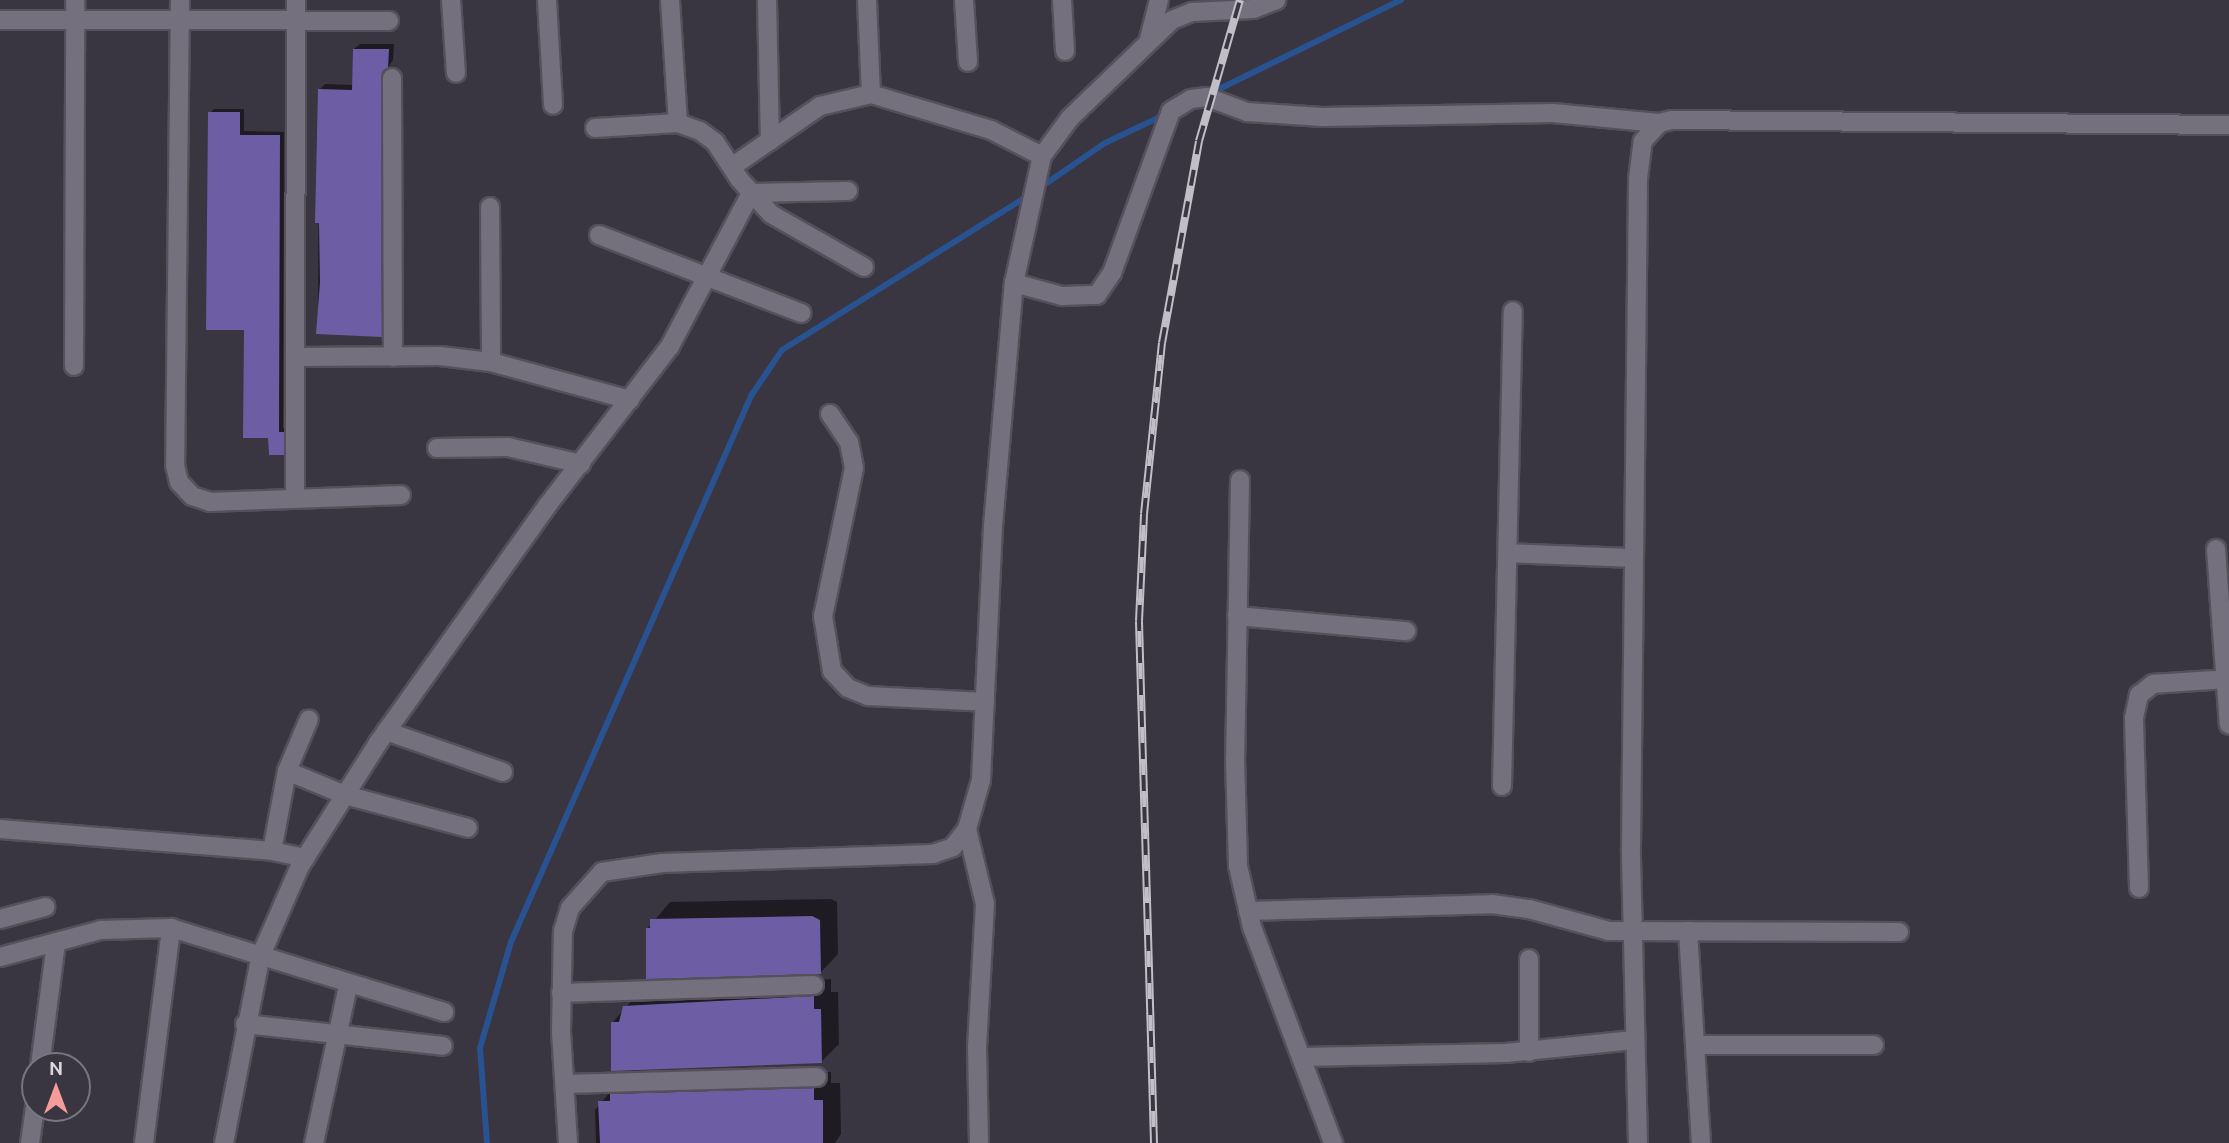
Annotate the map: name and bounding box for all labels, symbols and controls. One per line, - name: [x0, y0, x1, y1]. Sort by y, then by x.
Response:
- north arrow: [21, 1052, 91, 1122]
- text: N: [49, 1057, 63, 1079]

